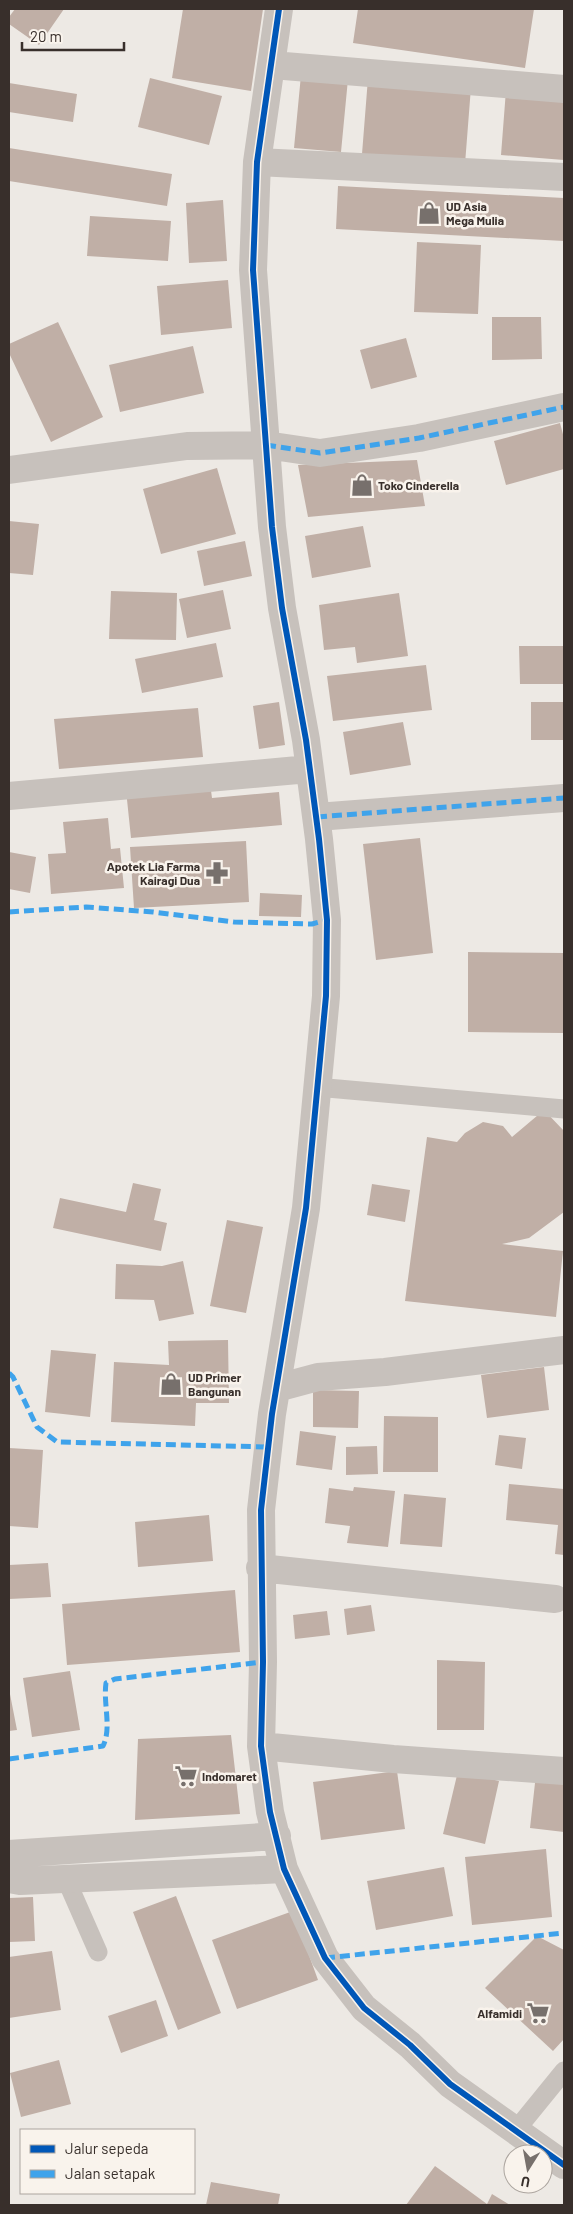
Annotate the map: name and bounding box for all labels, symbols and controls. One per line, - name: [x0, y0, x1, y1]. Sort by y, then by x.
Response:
- scale bar: [22, 20, 125, 52]
- text: 20 m: [30, 27, 62, 45]
- place label: UD Asia Mega Mulia: [446, 199, 504, 227]
- shop icon: UD Asia Mega Mulia: [416, 200, 442, 226]
- shop icon: Toko Cinderella: [349, 472, 375, 498]
- place label: Toko Cinderella: [378, 478, 459, 492]
- place label: Apotek Lia Farma Kairagi Dua: [107, 859, 200, 887]
- pharmacy icon: Apotek Lia Farma Kairagi Dua: [204, 860, 230, 886]
- place label: UD Primer Bangunan: [188, 1370, 242, 1398]
- shop icon: UD Primer Bangunan: [158, 1371, 184, 1397]
- supermarket icon: Indomaret: [173, 1763, 199, 1789]
- place label: Indomaret: [202, 1769, 257, 1783]
- supermarket icon: Alfamidi: [525, 2000, 551, 2026]
- place label: Alfamidi: [477, 2006, 522, 2020]
- legend: [20, 2129, 195, 2194]
- text: Jalur sepeda: [65, 2139, 149, 2157]
- north arrow: [503, 2144, 553, 2194]
- text: Jalan setapak: [65, 2164, 156, 2182]
- text: U: [519, 2173, 531, 2191]

